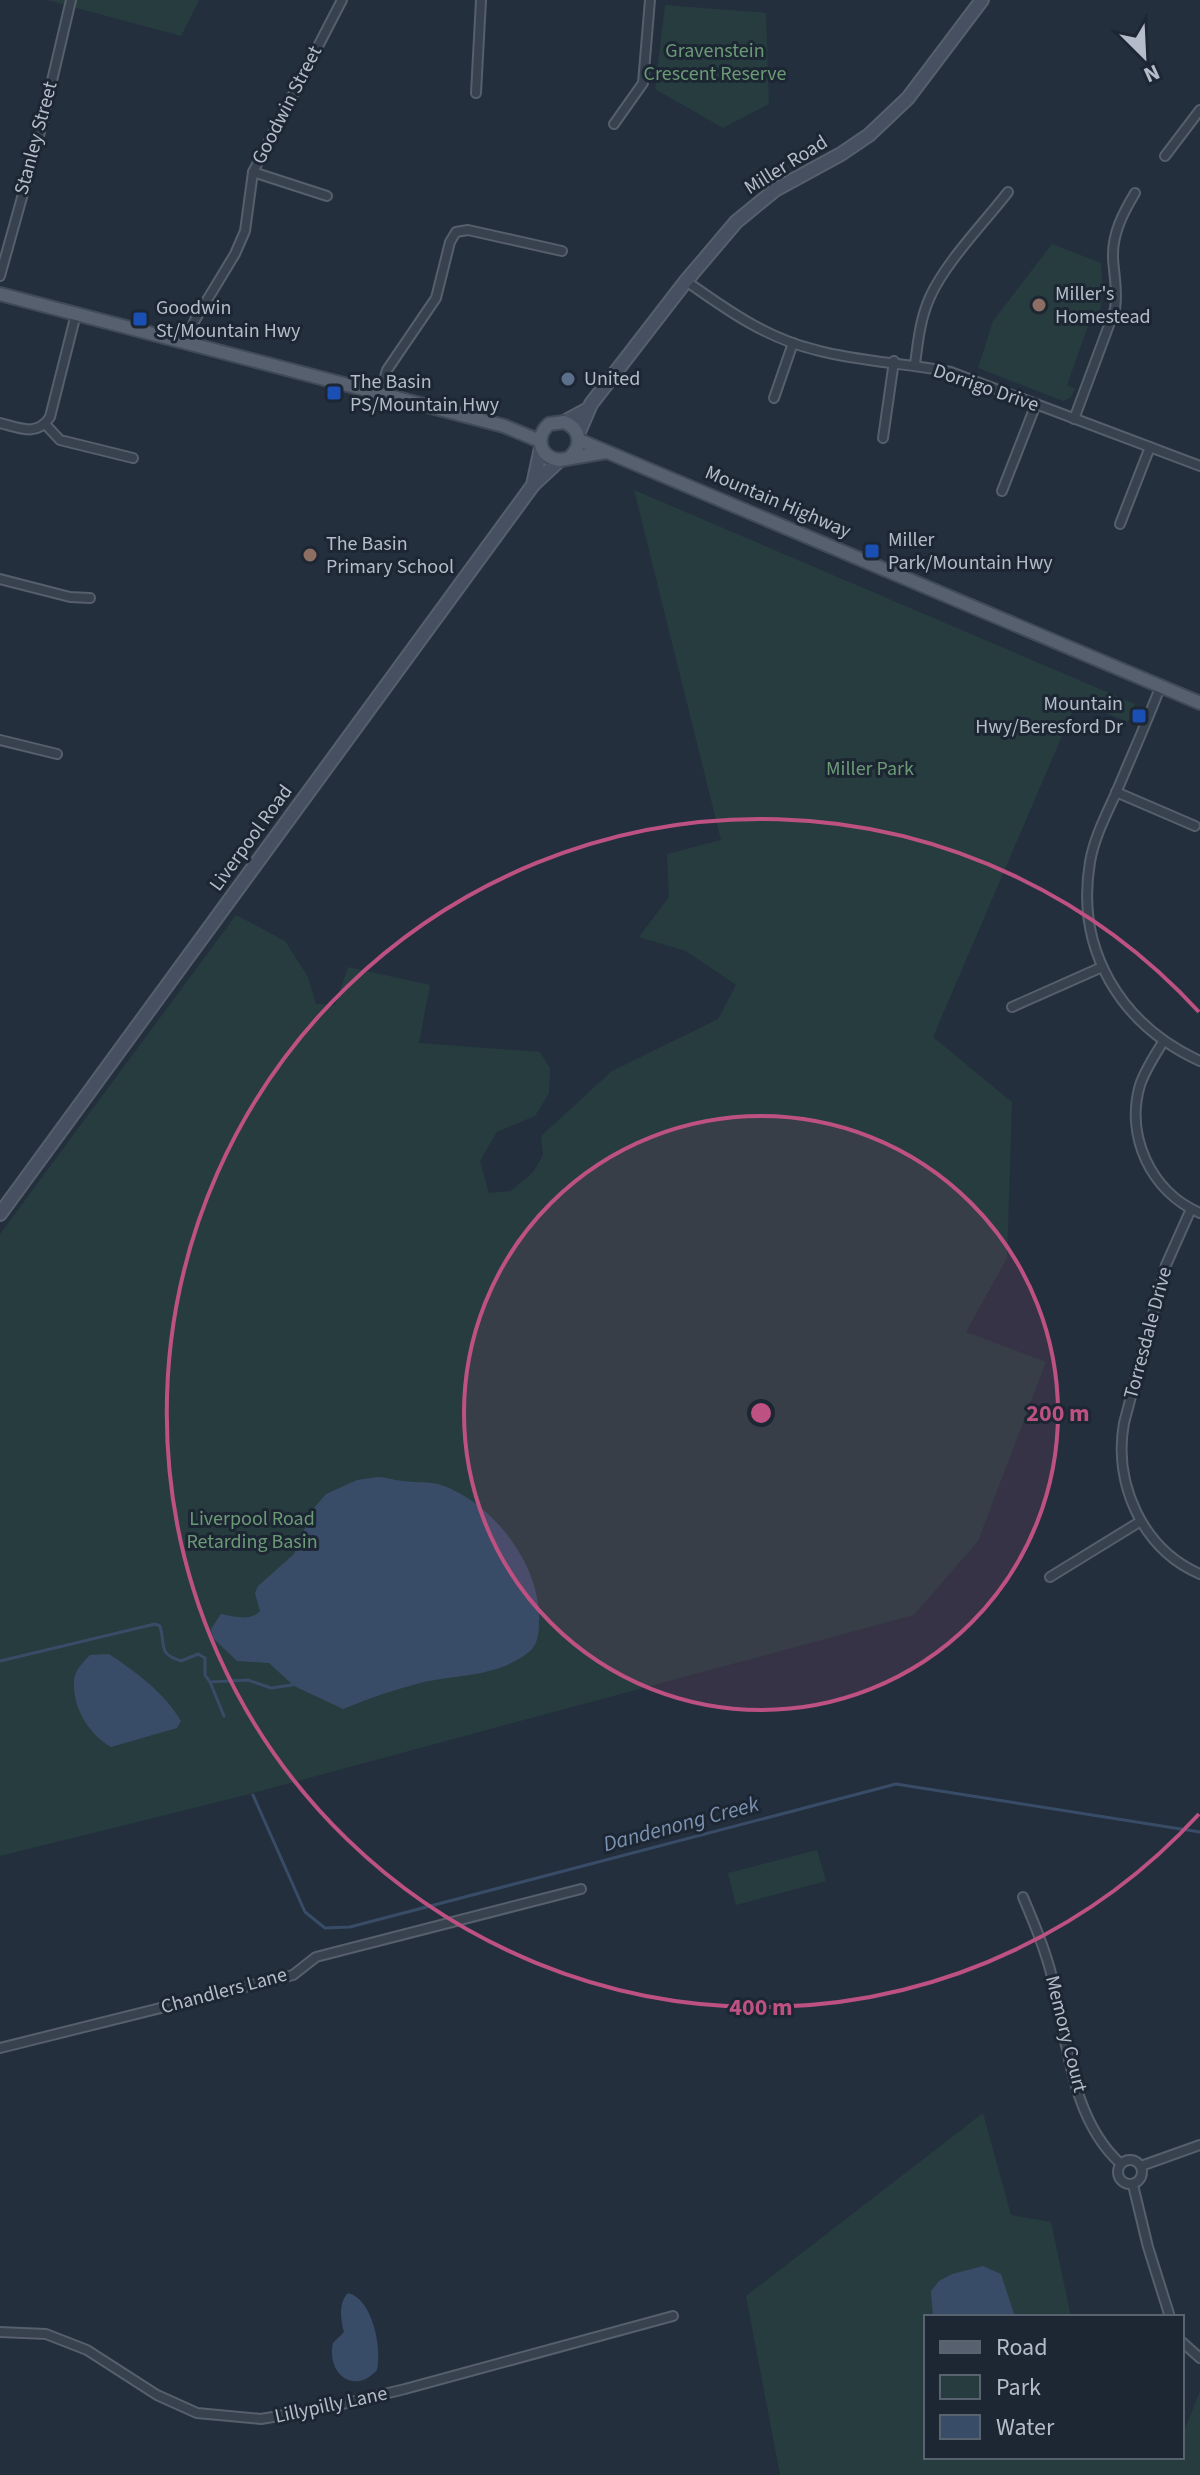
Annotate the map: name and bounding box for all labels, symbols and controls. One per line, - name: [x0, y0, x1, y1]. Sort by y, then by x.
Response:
- north arrow: [1104, 16, 1184, 96]
- park label: Gravenstein Crescent Reserve: [644, 37, 786, 88]
- street label: Goodwin Street: [245, 41, 329, 169]
- text: N: [1139, 56, 1165, 91]
- street label: Stanley Street: [7, 78, 65, 198]
- street label: Miller Road: [739, 128, 833, 202]
- place label: Miller's Homestead: [1055, 280, 1151, 331]
- place label: Goodwin St/Mountain Hwy: [156, 294, 301, 345]
- marker: Miller's Homestead: [1030, 296, 1048, 314]
- marker: Goodwin St/Mountain Hwy: [131, 310, 149, 328]
- street label: Dorrigo Drive: [929, 357, 1043, 419]
- place label: United: [584, 365, 640, 393]
- place label: The Basin PS/Mountain Hwy: [350, 368, 500, 419]
- marker: United: [559, 370, 577, 388]
- marker: The Basin PS/Mountain Hwy: [325, 384, 343, 402]
- street label: Mountain Highway: [701, 459, 856, 546]
- place label: Miller Park/Mountain Hwy: [888, 526, 1053, 577]
- place label: The Basin Primary School: [326, 530, 454, 581]
- marker: Miller Park/Mountain Hwy: [863, 542, 881, 560]
- marker: The Basin Primary School: [301, 546, 319, 564]
- place label: Mountain Hwy/Beresford Dr: [975, 690, 1123, 741]
- marker: Mountain Hwy/Beresford Dr: [1130, 707, 1148, 725]
- park label: Miller Park: [826, 755, 914, 783]
- street label: Liverpool Road: [203, 779, 299, 897]
- street label: Torresdale Drive: [1117, 1264, 1179, 1402]
- text: 200 m: [1026, 1396, 1090, 1431]
- centre of rings: [747, 1399, 775, 1427]
- park label: Liverpool Road Retarding Basin: [186, 1505, 318, 1556]
- water label: Dandenong Creek: [599, 1788, 763, 1860]
- street label: Chandlers Lane: [158, 1961, 290, 2021]
- street label: Memory Court: [1038, 1973, 1094, 2096]
- text: 400 m: [729, 1990, 793, 2025]
- legend: [924, 2315, 1184, 2459]
- text: Road: [996, 2330, 1048, 2365]
- text: Park: [996, 2370, 1041, 2405]
- street label: Lillypilly Lane: [272, 2379, 390, 2431]
- text: Water: [996, 2410, 1055, 2445]

